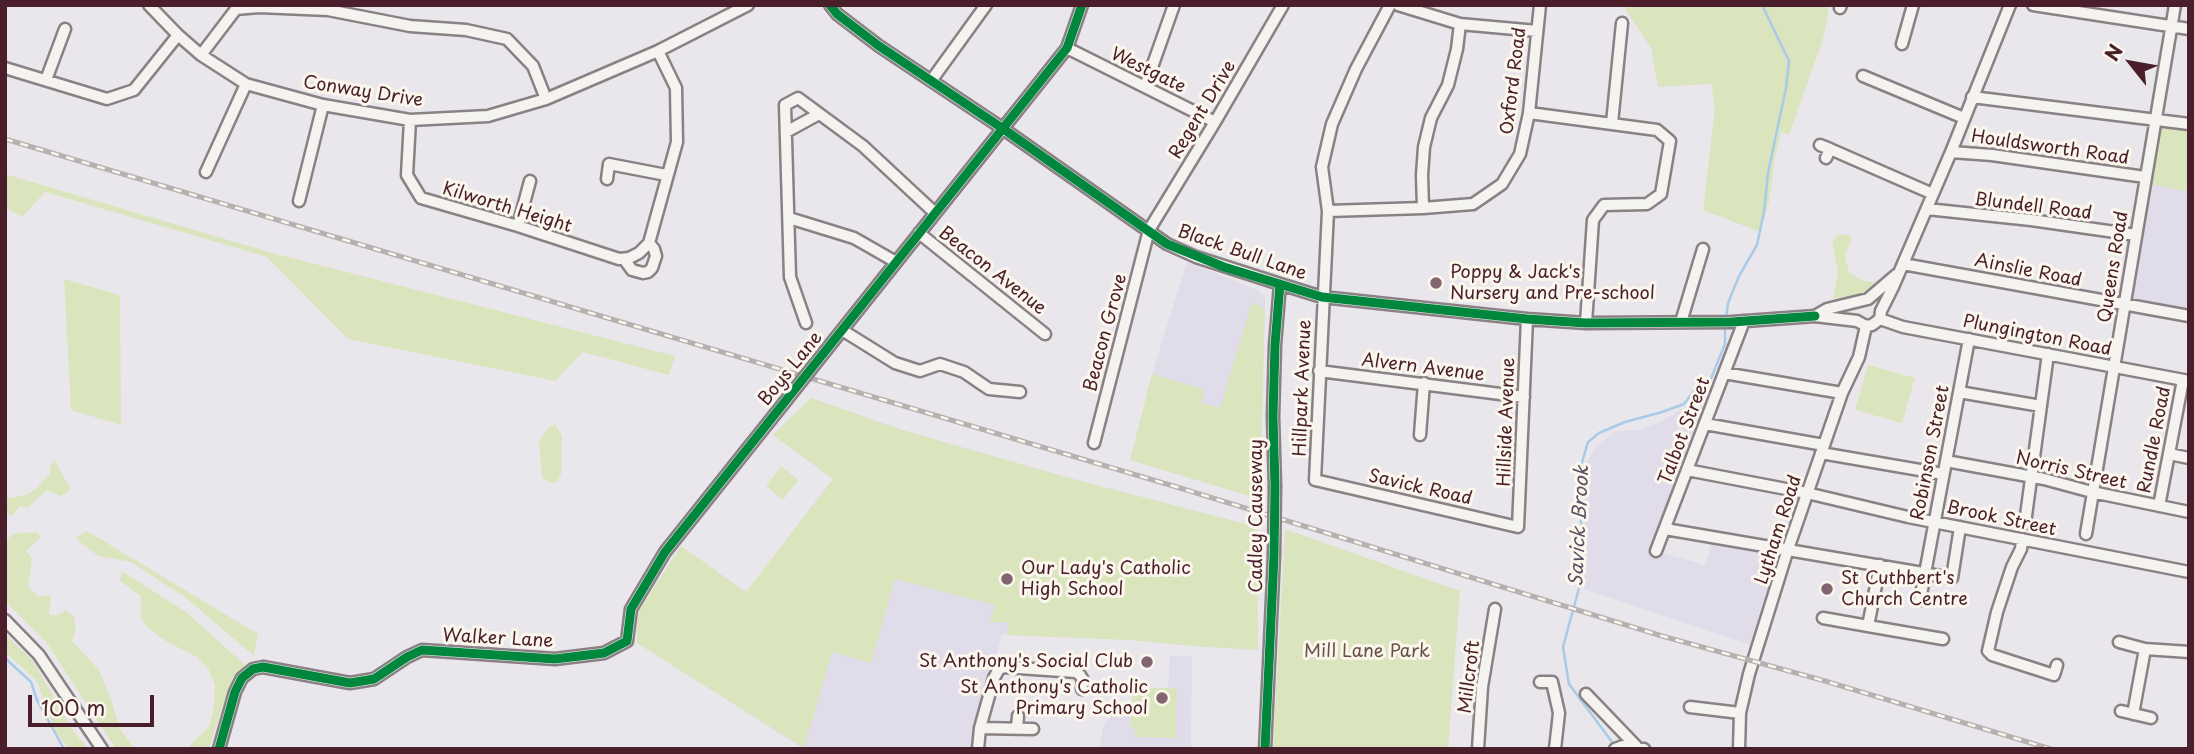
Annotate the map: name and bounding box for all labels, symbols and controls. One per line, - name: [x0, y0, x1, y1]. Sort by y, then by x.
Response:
- street label: Oxford Road: [1497, 26, 1531, 136]
- north arrow: [2096, 28, 2166, 98]
- text: N: [2097, 39, 2129, 66]
- street label: Westgate: [1107, 44, 1189, 98]
- street label: Regent Drive: [1165, 57, 1241, 163]
- street label: Conway Drive: [301, 72, 425, 112]
- street label: Houldsworth Road: [1970, 126, 2130, 170]
- street label: Kilworth Height: [440, 178, 574, 238]
- street label: Blundell Road: [1973, 189, 2093, 225]
- street label: Queens Road: [2095, 210, 2133, 324]
- street label: Black Bull Lane: [1175, 221, 1309, 285]
- street label: Beacon Avenue: [934, 222, 1050, 320]
- street label: Ainslie Road: [1973, 250, 2083, 292]
- place label: Poppy & Jack's Nursery and Pre-school: [1450, 262, 1655, 304]
- street label: Beacon Grove: [1080, 272, 1132, 394]
- marker: Poppy & Jack's Nursery and Pre-school: [1428, 275, 1444, 291]
- street label: Plungington Road: [1961, 311, 2113, 361]
- street label: Hillpark Avenue: [1290, 319, 1316, 457]
- street label: Boys Lane: [755, 328, 827, 410]
- street label: Alvern Avenue: [1360, 350, 1486, 386]
- street label: Hillside Avenue: [1494, 357, 1520, 487]
- street label: Talbot Street: [1655, 374, 1715, 488]
- street label: Robinson Street: [1907, 384, 1955, 522]
- street label: Rundle Road: [2134, 385, 2176, 495]
- street label: Cadley Causeway: [1246, 439, 1268, 593]
- street label: Norris Street: [2013, 448, 2129, 494]
- water label: Savick Brook: [1565, 465, 1595, 587]
- street label: Savick Road: [1366, 466, 1474, 510]
- street label: Lytham Road: [1751, 473, 1807, 587]
- street label: Brook Street: [1944, 497, 2058, 541]
- place label: Our Lady's Catholic High School: [1021, 558, 1191, 600]
- place label: St Cuthbert's Church Centre: [1841, 568, 1968, 610]
- marker: Our Lady's Catholic High School: [999, 571, 1015, 587]
- marker: St Cuthbert's Church Centre: [1819, 581, 1835, 597]
- street label: Walker Lane: [442, 625, 554, 653]
- street label: Millcroft: [1455, 639, 1485, 715]
- park label: Mill Lane Park: [1304, 641, 1430, 663]
- place label: St Anthony's Social Club: [919, 651, 1133, 673]
- marker: St Anthony's Social Club: [1139, 654, 1155, 670]
- place label: St Anthony's Catholic Primary School: [960, 677, 1148, 720]
- scale bar: [32, 680, 158, 724]
- marker: St Anthony's Catholic Primary School: [1154, 690, 1170, 706]
- text: 100 m: [41, 691, 105, 723]

